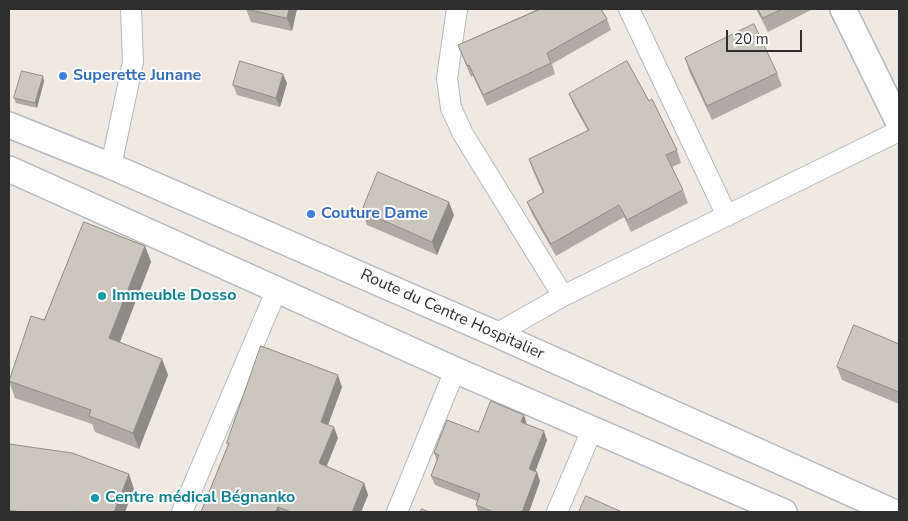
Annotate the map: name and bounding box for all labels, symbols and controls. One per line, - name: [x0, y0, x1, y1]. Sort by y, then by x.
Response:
- scale bar: [728, 20, 804, 52]
- text: 20 m: [734, 29, 769, 49]
- place label: Superette Junane: [73, 66, 201, 86]
- marker: Superette Junane: [57, 70, 69, 82]
- place label: Couture Dame: [321, 204, 428, 224]
- marker: Couture Dame: [305, 208, 317, 220]
- street label: Route du Centre Hospitalier: [357, 266, 547, 364]
- place label: Immeuble Dosso: [112, 286, 236, 306]
- marker: Immeuble Dosso: [96, 290, 108, 302]
- place label: Centre médical Bégnanko: [105, 488, 295, 508]
- marker: Centre médical Bégnanko: [89, 492, 101, 504]

